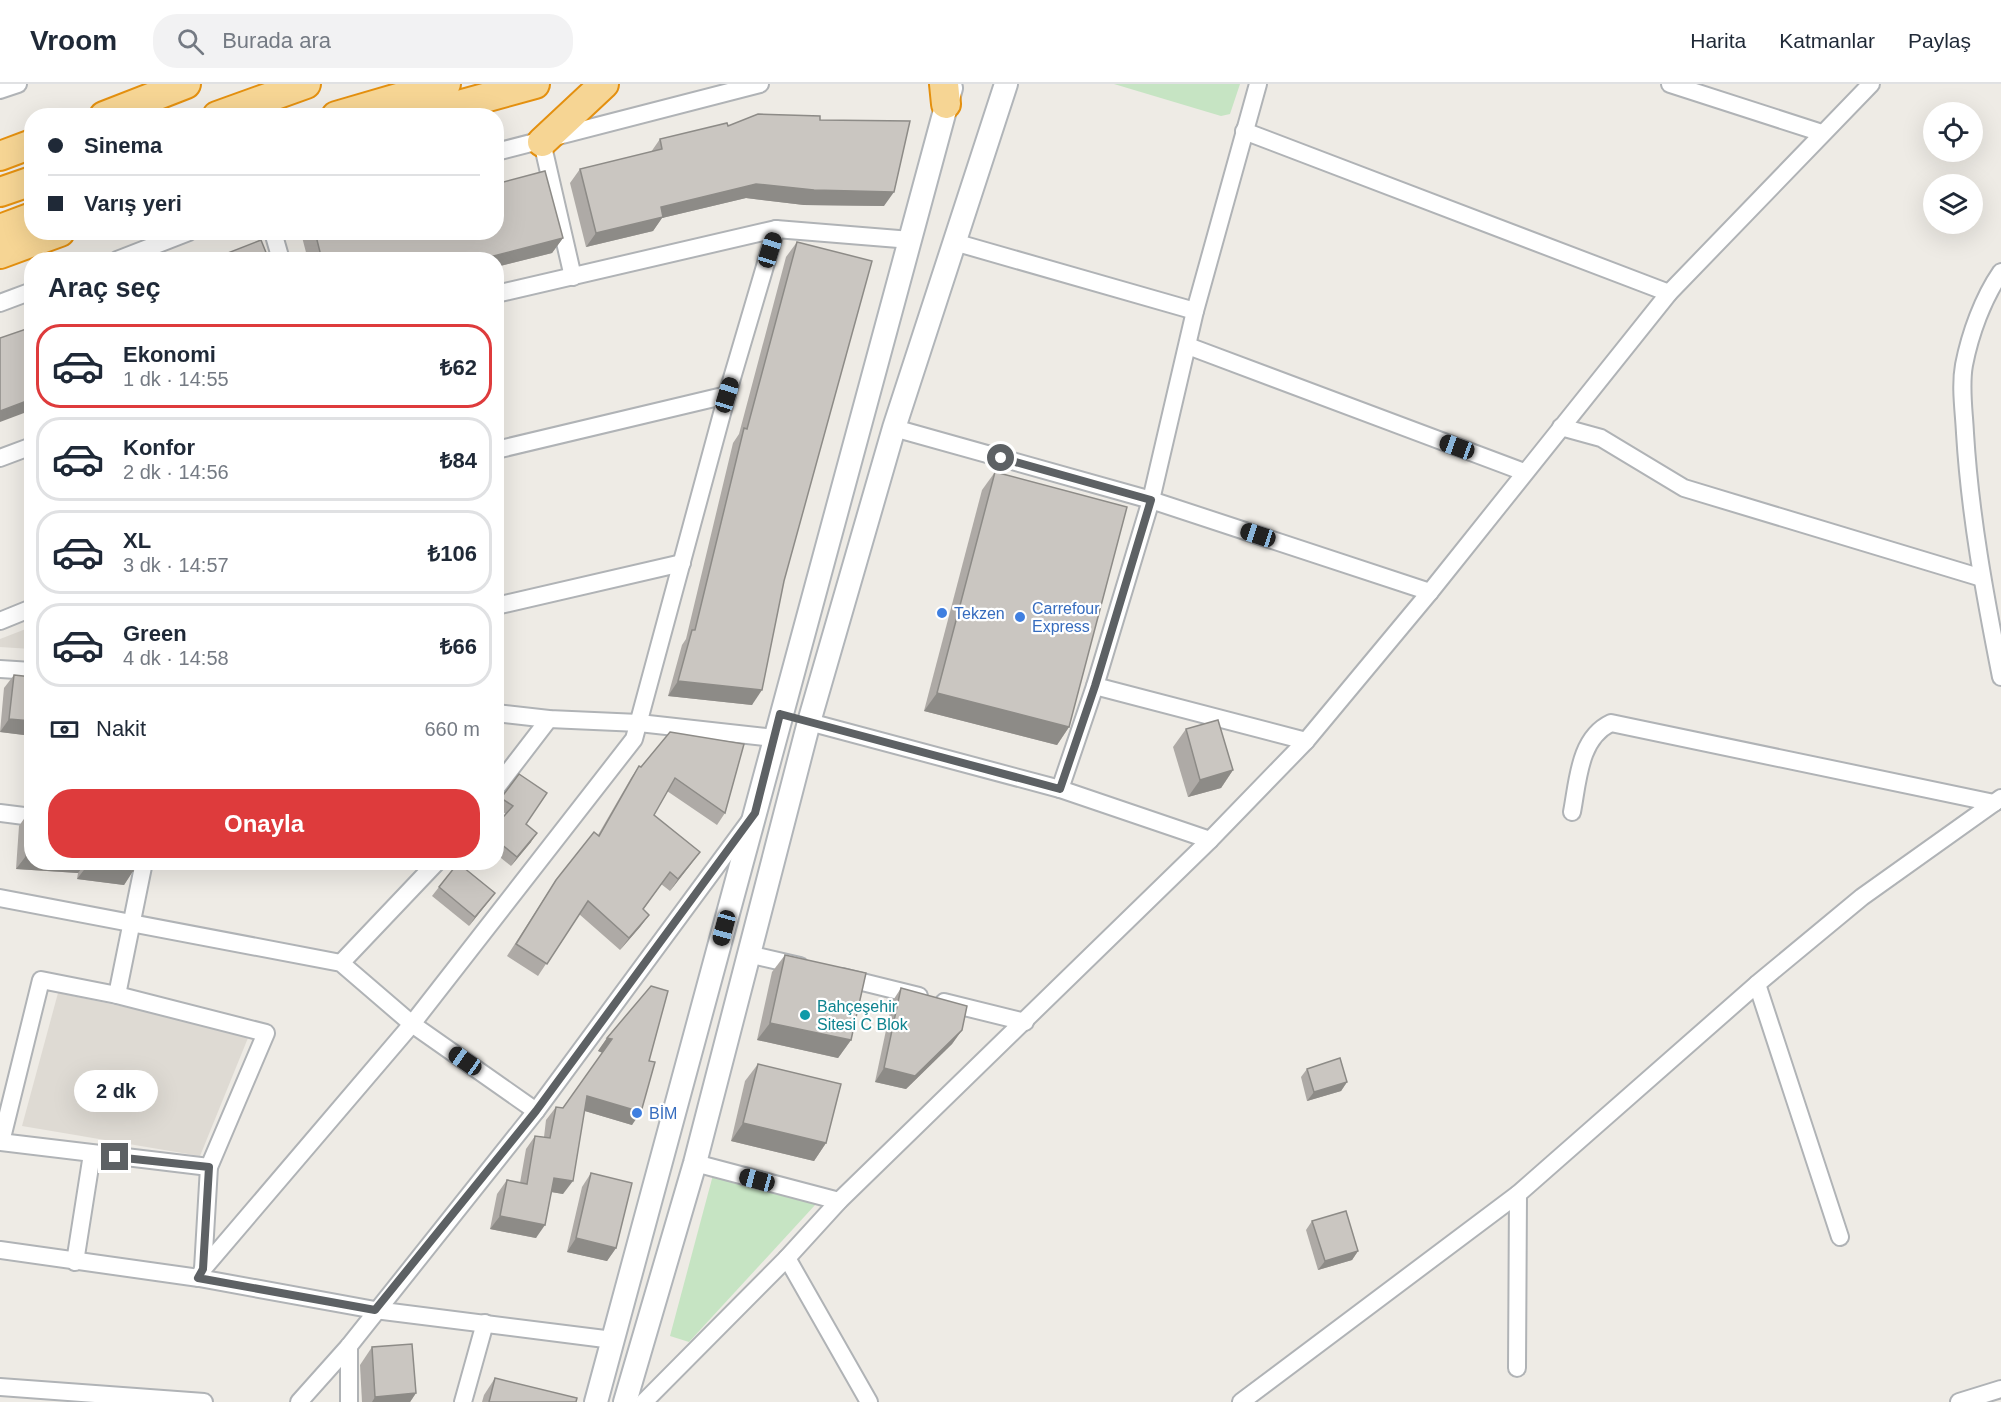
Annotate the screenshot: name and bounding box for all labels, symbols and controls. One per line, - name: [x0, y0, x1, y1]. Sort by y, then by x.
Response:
- search box: [153, 14, 573, 68]
- text: Vroom: [30, 25, 117, 56]
- icon: search: [174, 25, 207, 58]
- text: Burada ara: [222, 28, 331, 53]
- text: Harita: [1690, 29, 1746, 52]
- text: Katmanlar: [1779, 29, 1875, 52]
- text: Paylaş: [1908, 29, 1971, 52]
- map controls: [1923, 102, 1983, 234]
- button: locate: [1923, 102, 1983, 162]
- text: Sinema: [84, 133, 162, 158]
- button: layers: [1923, 174, 1983, 234]
- text: Varış yeri: [84, 191, 182, 216]
- car: [756, 230, 784, 270]
- text: Araç seç: [48, 273, 161, 303]
- icon: car: [51, 339, 105, 393]
- text: Ekonomi: [123, 342, 216, 367]
- text: ₺62: [440, 355, 477, 380]
- text: 1 dk · 14:55: [123, 368, 229, 390]
- car: [713, 375, 741, 415]
- icon: car: [51, 432, 105, 486]
- car: [1437, 432, 1477, 462]
- text: Konfor: [123, 435, 195, 460]
- route start: [987, 444, 1014, 471]
- text: ₺84: [440, 448, 477, 473]
- text: 2 dk · 14:56: [123, 461, 229, 483]
- car: [1238, 521, 1278, 549]
- icon: car: [51, 525, 105, 579]
- text: XL: [123, 528, 151, 553]
- text: ₺106: [428, 541, 477, 566]
- text: 3 dk · 14:57: [123, 554, 229, 576]
- place label: Carrefour Express: [1032, 600, 1100, 635]
- place label: Tekzen: [954, 605, 1005, 622]
- marker: Tekzen: [935, 606, 949, 620]
- marker: Carrefour Express: [1013, 610, 1027, 624]
- icon: car: [51, 618, 105, 672]
- text: Green: [123, 621, 187, 646]
- text: ₺66: [440, 634, 477, 659]
- text: 4 dk · 14:58: [123, 647, 229, 669]
- icon: cash: [48, 713, 81, 746]
- text: Nakit: [96, 716, 146, 741]
- text: 660 m: [424, 718, 480, 740]
- button: Onayla: [48, 789, 480, 858]
- car: [711, 908, 737, 948]
- place label: Bahçeşehir Sitesi C Blok: [817, 998, 909, 1033]
- marker: Bahçeşehir Sitesi C Blok: [798, 1008, 812, 1022]
- car: [445, 1043, 485, 1079]
- callout: 2 dk: [73, 1070, 157, 1112]
- text: 2 dk: [96, 1080, 136, 1102]
- place label: BİM: [649, 1104, 677, 1122]
- marker: BİM: [630, 1106, 644, 1120]
- route end: [101, 1143, 128, 1170]
- car: [737, 1167, 777, 1193]

